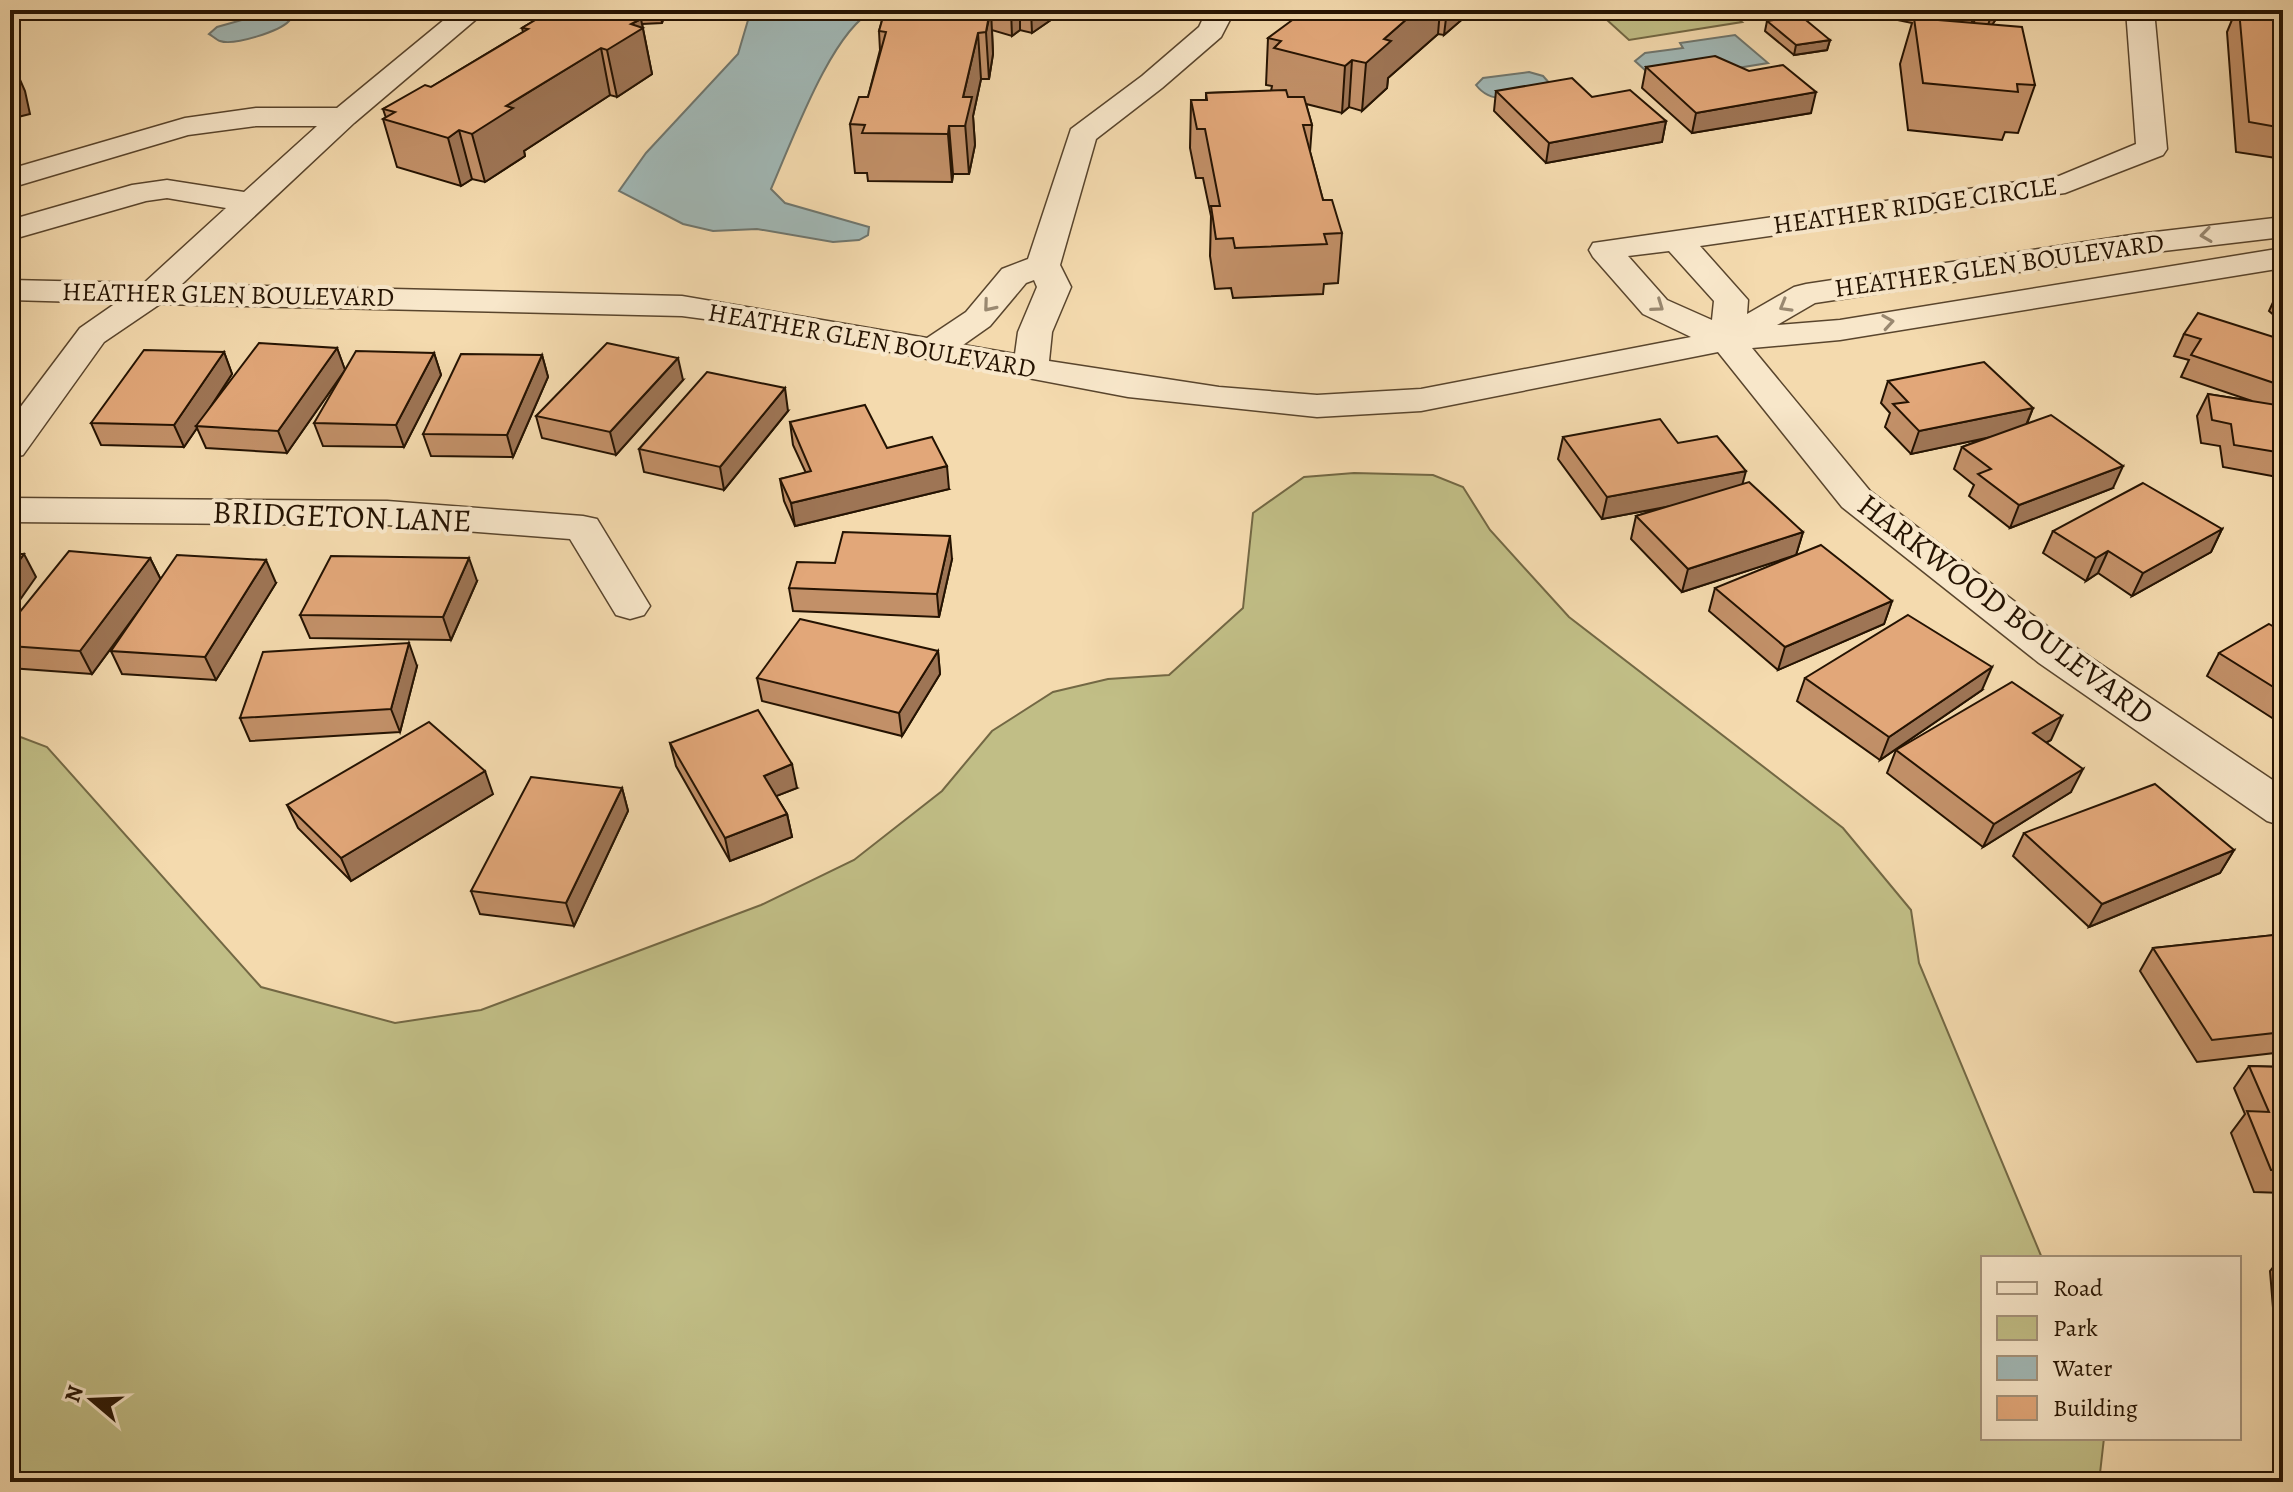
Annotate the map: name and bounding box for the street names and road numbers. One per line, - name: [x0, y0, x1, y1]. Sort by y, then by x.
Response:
- street label: HEATHER RIDGE CIRCLE: [1771, 168, 2059, 243]
- street label: HEATHER GLEN BOULEVARD: [1832, 225, 2166, 306]
- street label: HEATHER GLEN BOULEVARD: [62, 274, 394, 315]
- street label: HEATHER GLEN BOULEVARD: [705, 294, 1039, 387]
- street label: HARKWOOD BOULEVARD: [1849, 483, 2163, 735]
- street label: BRIDGETON LANE: [212, 489, 472, 543]

